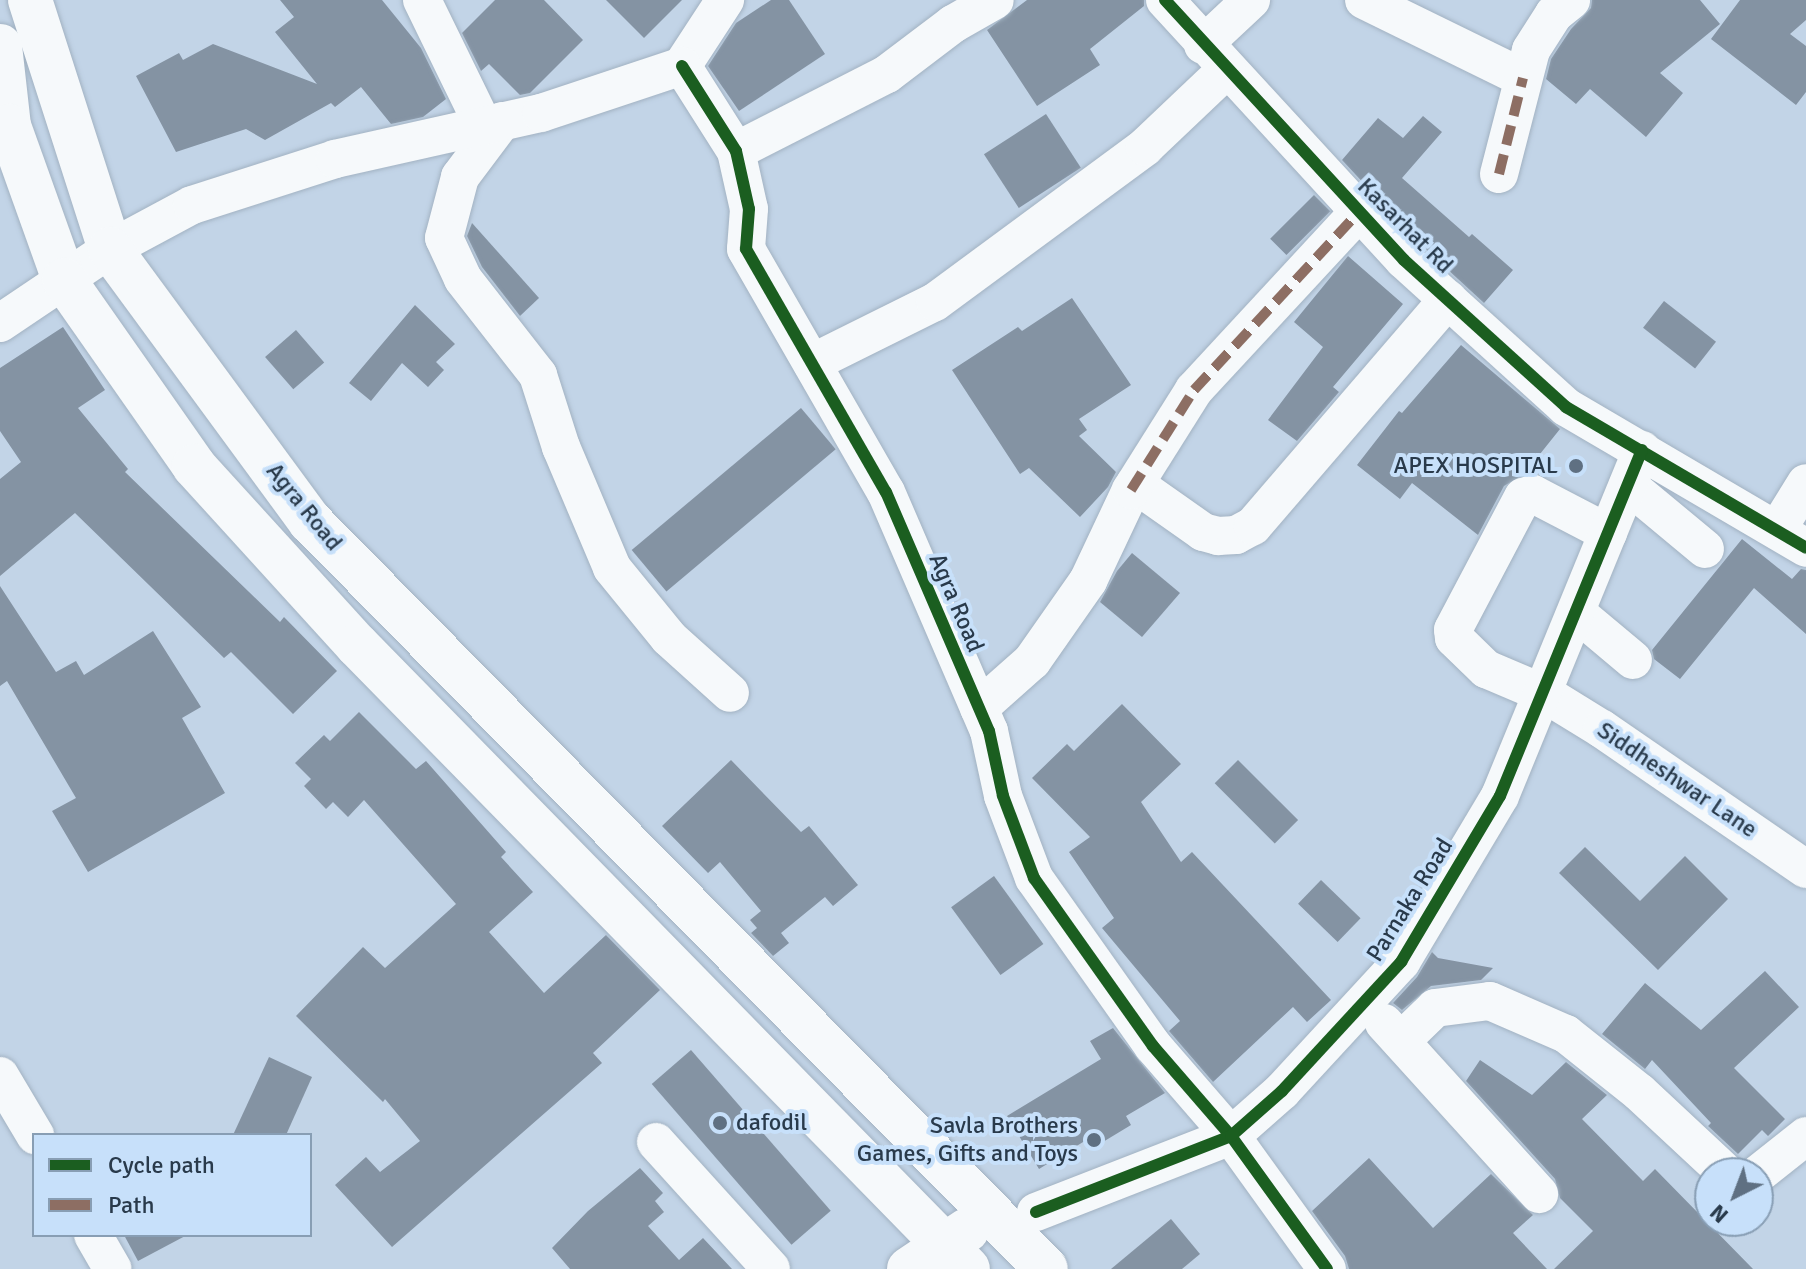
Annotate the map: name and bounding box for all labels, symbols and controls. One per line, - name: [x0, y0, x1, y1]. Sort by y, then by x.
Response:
- street label: Kasarhat Rd: [1351, 172, 1459, 280]
- place label: APEX HOSPITAL: [1393, 452, 1558, 480]
- marker: APEX HOSPITAL: [1565, 455, 1587, 477]
- street label: Agra Road: [260, 457, 348, 557]
- street label: Agra Road: [922, 549, 990, 657]
- street label: Siddheshwar Lane: [1592, 716, 1762, 844]
- street label: Parnaka Road: [1361, 833, 1459, 967]
- place label: dafodil: [736, 1109, 807, 1137]
- place label: Savla Brothers Games, Gifts and Toys: [857, 1112, 1078, 1168]
- marker: dafodil: [711, 1114, 729, 1132]
- marker: Savla Brothers Games, Gifts and Toys: [1085, 1131, 1103, 1149]
- legend: [32, 1133, 312, 1237]
- text: Cycle path: [108, 1150, 215, 1180]
- north arrow: [1694, 1157, 1774, 1237]
- text: Path: [108, 1190, 154, 1220]
- text: N: [1704, 1199, 1734, 1229]

